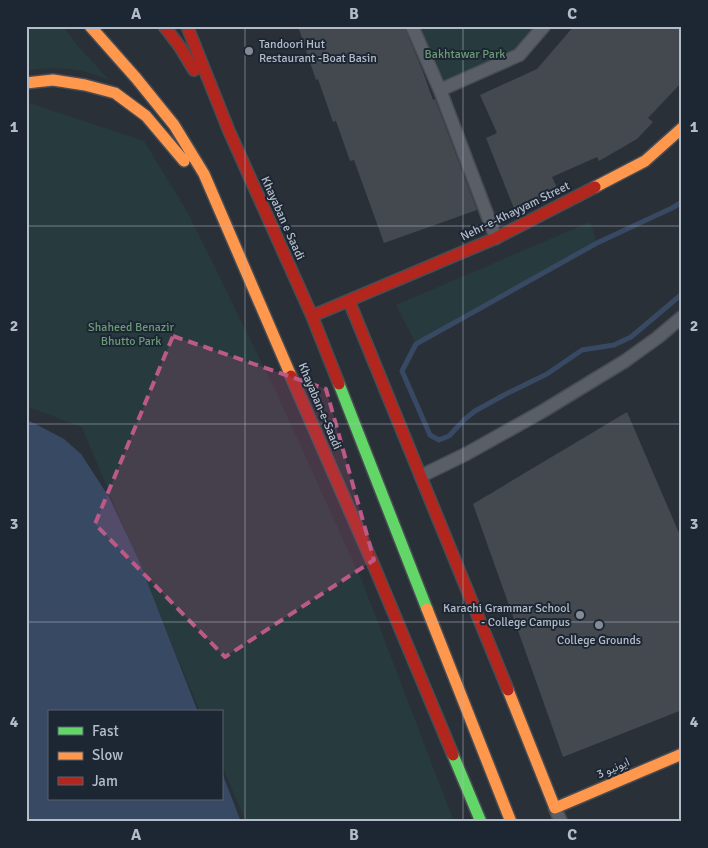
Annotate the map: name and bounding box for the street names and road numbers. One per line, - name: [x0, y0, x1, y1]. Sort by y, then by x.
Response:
- street label: Khayaban e Saadi: [257, 174, 308, 262]
- street label: Nehr-e-Khayyam Street: [458, 178, 572, 244]
- street label: Khayaban-e-Saadi: [294, 361, 345, 452]
- street label: ایونیو 3: [594, 755, 632, 782]

